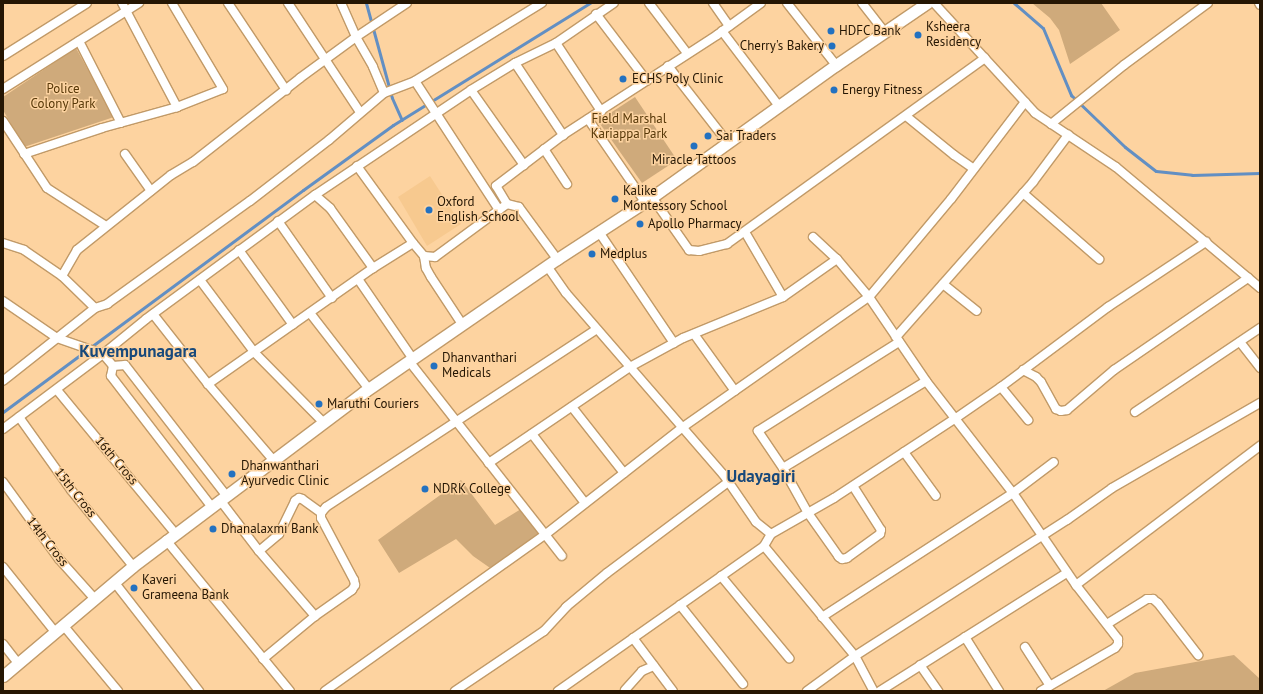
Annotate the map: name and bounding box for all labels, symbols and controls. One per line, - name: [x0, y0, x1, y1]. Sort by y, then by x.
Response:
- place label: Ksheera Residency: [926, 20, 981, 51]
- place label: HDFC Bank: [839, 23, 901, 39]
- marker: HDFC Bank: [826, 26, 836, 36]
- marker: Ksheera Residency: [913, 30, 923, 40]
- place label: Cherry's Bakery: [740, 38, 824, 54]
- marker: Cherry's Bakery: [827, 41, 837, 51]
- place label: ECHS Poly Clinic: [632, 71, 724, 87]
- marker: ECHS Poly Clinic: [617, 73, 629, 85]
- park label: Police Colony Park: [30, 82, 96, 113]
- place label: Energy Fitness: [842, 82, 923, 98]
- marker: Energy Fitness: [829, 85, 839, 95]
- park label: Field Marshal Kariappa Park: [591, 112, 667, 143]
- place label: Sai Traders: [716, 128, 777, 144]
- marker: Sai Traders: [703, 131, 713, 141]
- marker: Miracle Tattoos: [689, 141, 699, 151]
- place label: Miracle Tattoos: [652, 152, 736, 168]
- place label: Kalike Montessory School: [623, 184, 728, 215]
- marker: Kalike Montessory School: [610, 194, 620, 204]
- place label: Oxford English School: [437, 195, 519, 226]
- marker: Oxford English School: [424, 205, 434, 215]
- place label: Apollo Pharmacy: [648, 216, 742, 232]
- marker: Apollo Pharmacy: [635, 219, 645, 229]
- place label: Medplus: [600, 246, 647, 262]
- marker: Medplus: [587, 249, 597, 259]
- district label: Kuvempunagara: [79, 342, 197, 362]
- place label: Dhanvanthari Medicals: [442, 351, 517, 382]
- marker: Dhanvanthari Medicals: [429, 361, 439, 371]
- place label: Maruthi Couriers: [327, 396, 419, 412]
- marker: Maruthi Couriers: [314, 399, 324, 409]
- street label: 16th Cross: [91, 434, 141, 488]
- place label: Dhanwanthari Ayurvedic Clinic: [241, 459, 329, 490]
- street label: 15th Cross: [51, 465, 99, 521]
- district label: Udayagiri: [726, 467, 796, 487]
- marker: Dhanwanthari Ayurvedic Clinic: [226, 468, 238, 480]
- place label: NDRK College: [433, 481, 511, 497]
- marker: NDRK College: [420, 484, 430, 494]
- street label: 14th Cross: [23, 514, 71, 570]
- place label: Dhanalaxmi Bank: [221, 521, 318, 537]
- marker: Dhanalaxmi Bank: [208, 524, 218, 534]
- place label: Kaveri Grameena Bank: [142, 573, 229, 604]
- marker: Kaveri Grameena Bank: [129, 583, 139, 593]

